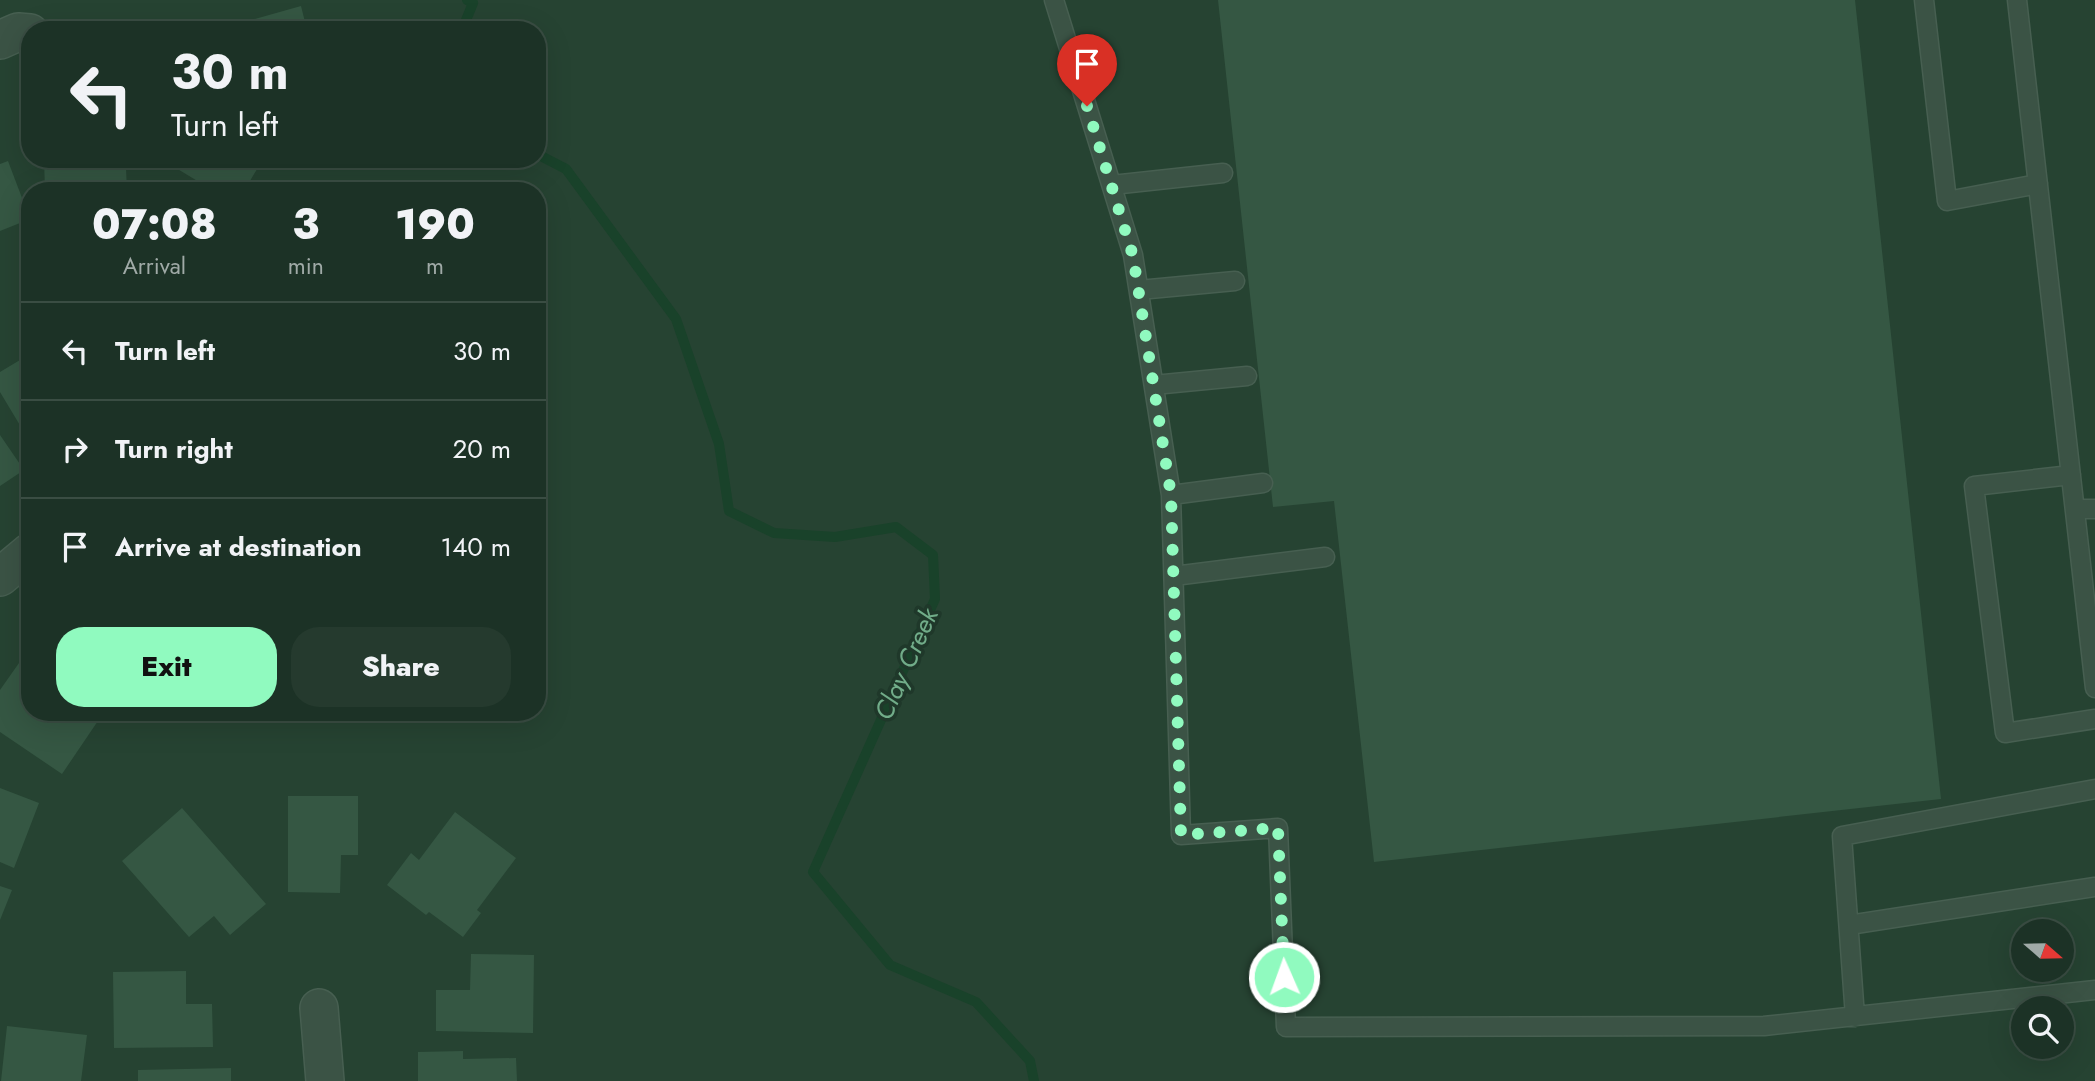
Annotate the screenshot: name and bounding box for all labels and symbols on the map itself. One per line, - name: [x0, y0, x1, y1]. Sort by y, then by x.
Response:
- pin: [1057, 34, 1117, 106]
- water label: Clay Creek: [864, 600, 948, 726]
- north arrow: [2011, 919, 2074, 982]
- position arrow: [1247, 940, 1321, 1014]

